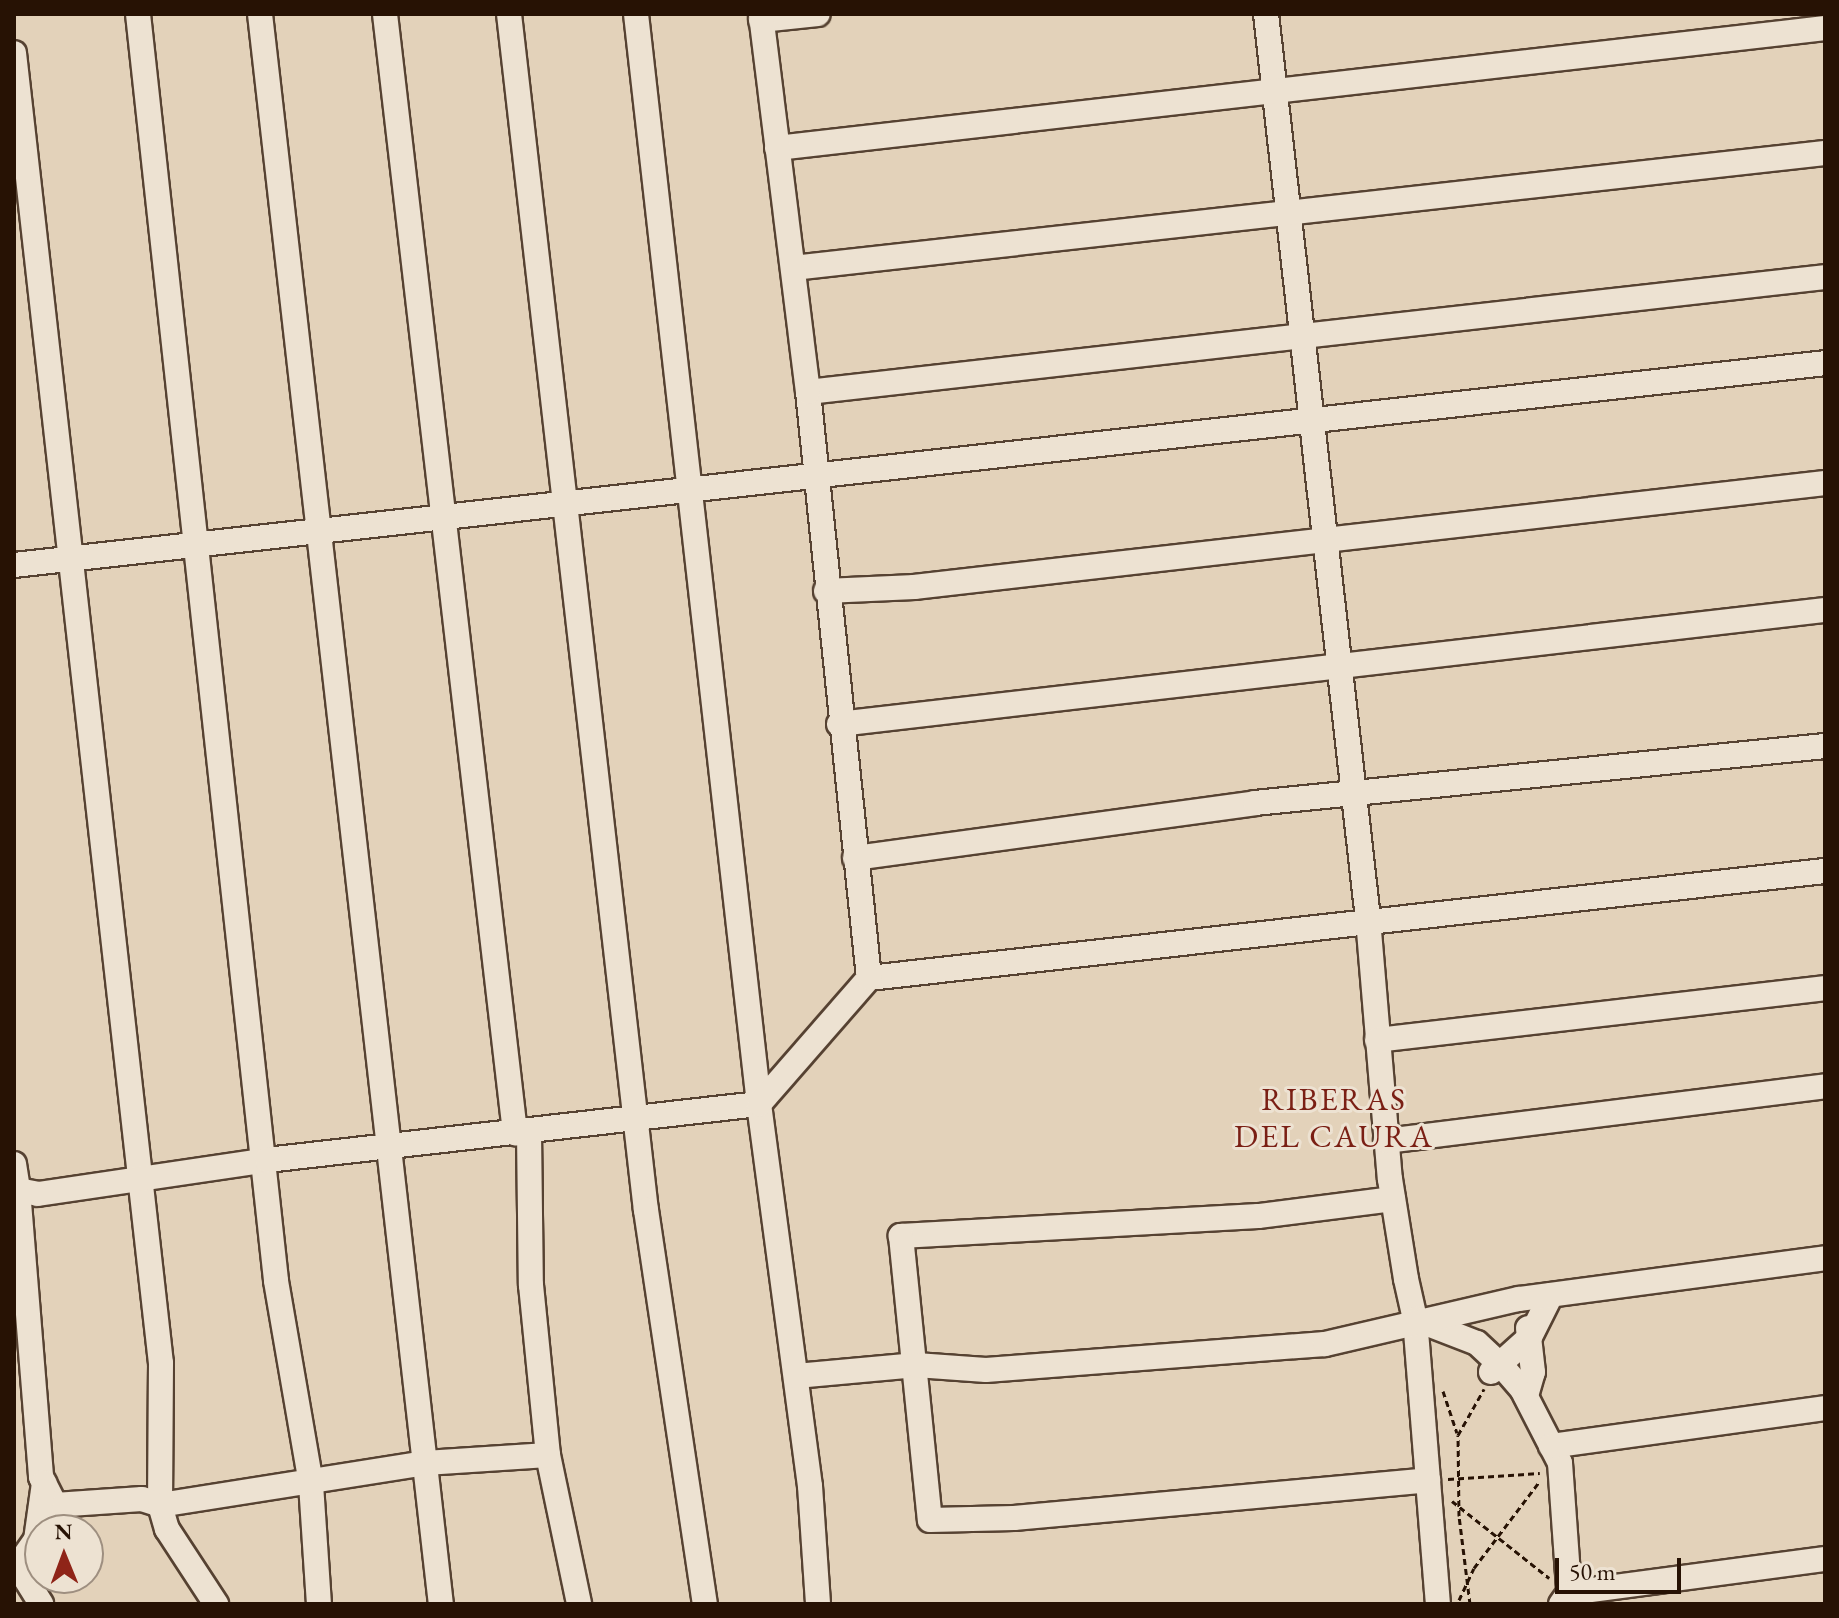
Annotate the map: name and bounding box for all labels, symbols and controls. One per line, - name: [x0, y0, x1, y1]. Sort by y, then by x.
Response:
- district label: RIBERAS DEL CAURA: [1234, 1081, 1434, 1156]
- north arrow: [24, 1514, 104, 1594]
- text: N: [54, 1517, 73, 1546]
- scale bar: [1559, 1542, 1685, 1592]
- text: 50 m: [1569, 1556, 1616, 1587]

